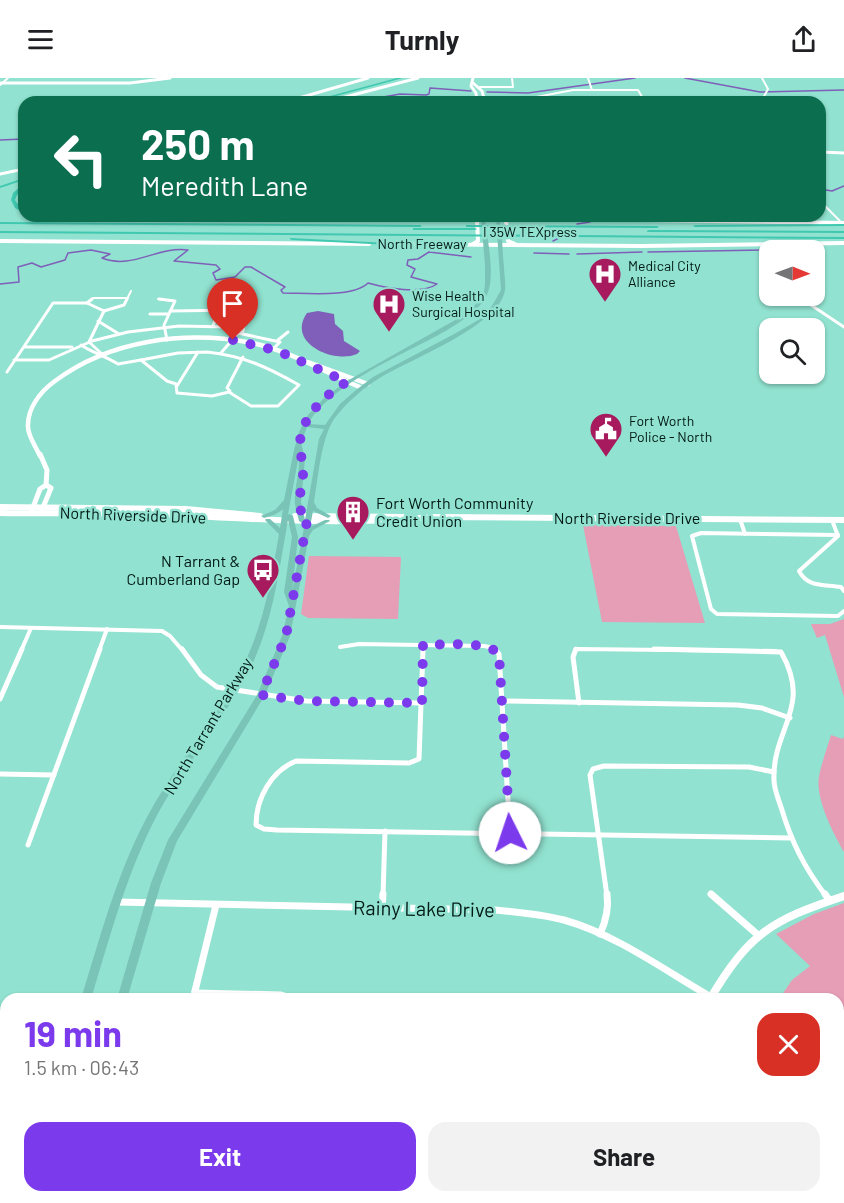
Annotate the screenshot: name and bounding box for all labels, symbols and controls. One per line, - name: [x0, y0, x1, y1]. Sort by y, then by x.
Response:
- icon: menu: [24, 23, 57, 56]
- text: Turnly: [385, 23, 459, 55]
- icon: share: [787, 23, 820, 56]
- text: 250 m: [141, 118, 255, 168]
- icon: left: [42, 120, 120, 198]
- text: Meredith Lane: [141, 169, 308, 201]
- street label: I 35W TEXpress: [483, 223, 577, 240]
- street label: North Freeway: [378, 235, 467, 252]
- north arrow: [759, 240, 825, 306]
- map controls: [759, 240, 825, 384]
- hospital icon: Medical City Alliance: [587, 256, 623, 303]
- place label: Medical City Alliance: [628, 257, 701, 290]
- pin: [207, 278, 258, 340]
- hospital icon: Wise Health Surgical Hospital: [371, 286, 407, 333]
- icon: arrive: [216, 287, 249, 320]
- place label: Wise Health Surgical Hospital: [412, 287, 514, 320]
- button: search: [759, 318, 825, 384]
- public building icon: Fort Worth Police - North: [588, 411, 624, 458]
- place label: Fort Worth Police - North: [629, 412, 712, 445]
- place label: Fort Worth Community Credit Union: [376, 493, 534, 530]
- building icon: Fort Worth Community Credit Union: [335, 494, 371, 541]
- street label: North Riverside Drive: [59, 502, 207, 527]
- street label: North Riverside Drive: [554, 508, 700, 527]
- place label: N Tarrant & Cumberland Gap: [127, 551, 240, 588]
- bus stop icon: N Tarrant & Cumberland Gap: [245, 552, 281, 599]
- street label: North Tarrant Parkway: [159, 653, 256, 797]
- position arrow: [478, 801, 542, 865]
- street label: Rainy Lake Drive: [353, 895, 495, 921]
- text: 19 min: [24, 1011, 122, 1054]
- button: close: [757, 1013, 820, 1076]
- text: 1.5 km · 06:43: [24, 1055, 139, 1079]
- button: Exit: [24, 1122, 416, 1191]
- button: Share: [428, 1122, 820, 1191]

